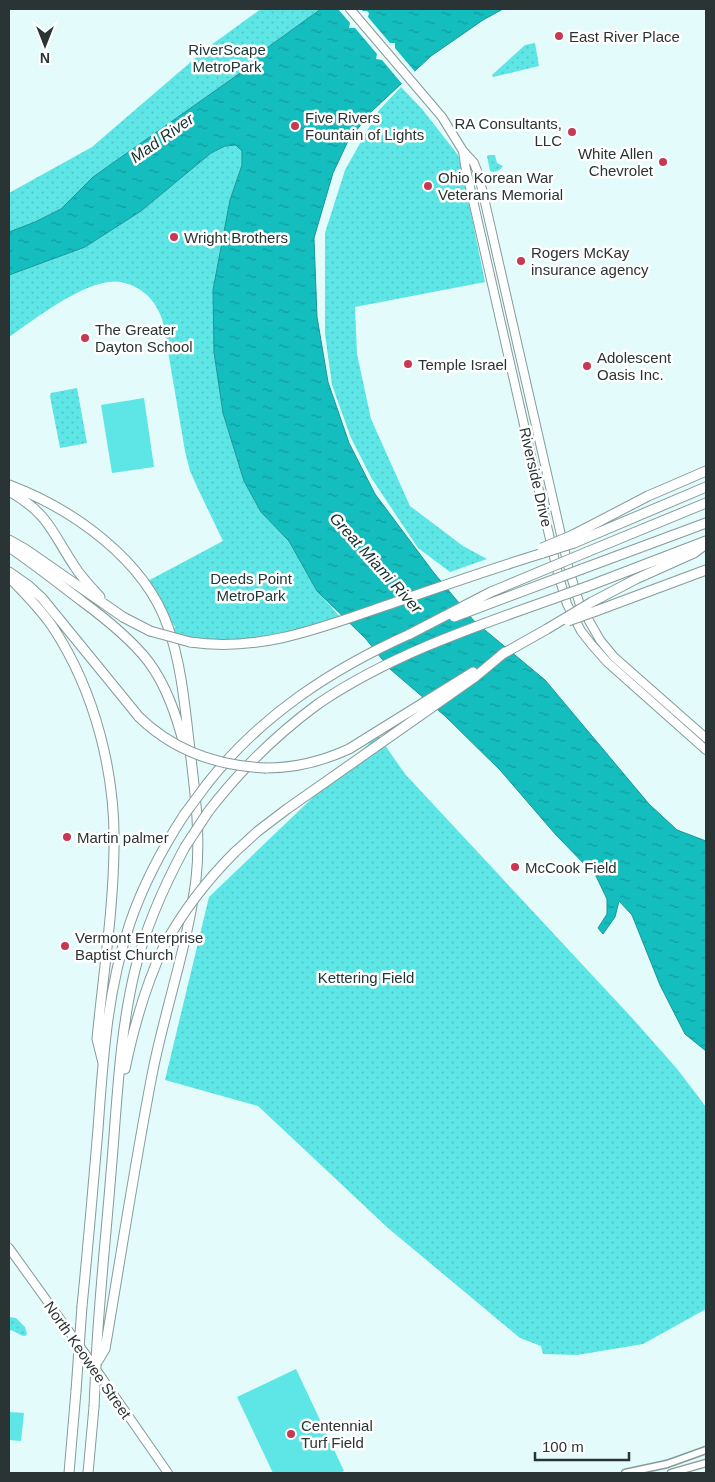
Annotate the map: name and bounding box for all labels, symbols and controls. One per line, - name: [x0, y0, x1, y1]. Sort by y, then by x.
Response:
- north arrow: [20, 20, 70, 70]
- place label: East River Place: [569, 28, 680, 45]
- marker: East River Place: [553, 30, 565, 42]
- park label: RiverScape MetroPark: [188, 41, 266, 75]
- text: N: [40, 50, 50, 66]
- place label: Five Rivers Fountain of Lights: [305, 109, 424, 143]
- water label: Mad River: [127, 110, 197, 166]
- place label: RA Consultants, LLC: [454, 115, 562, 149]
- marker: Five Rivers Fountain of Lights: [289, 120, 301, 132]
- marker: RA Consultants, LLC: [566, 126, 578, 138]
- place label: White Allen Chevrolet: [578, 145, 654, 179]
- marker: White Allen Chevrolet: [657, 156, 669, 168]
- place label: Ohio Korean War Veterans Memorial: [438, 169, 563, 203]
- marker: Ohio Korean War Veterans Memorial: [422, 180, 434, 192]
- place label: Wright Brothers: [184, 229, 288, 246]
- marker: Wright Brothers: [168, 231, 180, 243]
- place label: Rogers McKay insurance agency: [531, 244, 649, 278]
- marker: Rogers McKay insurance agency: [515, 255, 527, 267]
- place label: The Greater Dayton School: [95, 321, 193, 355]
- marker: The Greater Dayton School: [79, 332, 91, 344]
- place label: Adolescent Oasis Inc.: [597, 349, 672, 383]
- place label: Temple Israel: [418, 356, 507, 373]
- marker: Temple Israel: [402, 358, 414, 370]
- marker: Adolescent Oasis Inc.: [581, 360, 593, 372]
- street label: Riverside Drive: [516, 426, 556, 528]
- water label: Great Miami River: [327, 509, 426, 617]
- park label: Deeds Point MetroPark: [210, 570, 293, 604]
- place label: Martin palmer: [77, 829, 169, 846]
- marker: Martin palmer: [61, 831, 73, 843]
- place label: McCook Field: [525, 859, 617, 876]
- marker: McCook Field: [509, 861, 521, 873]
- place label: Vermont Enterprise Baptist Church: [75, 929, 203, 963]
- marker: Vermont Enterprise Baptist Church: [59, 940, 71, 952]
- park label: Kettering Field: [318, 969, 414, 986]
- street label: North Keowee Street: [41, 1298, 135, 1423]
- place label: Centennial Turf Field: [301, 1417, 373, 1451]
- marker: Centennial Turf Field: [285, 1428, 297, 1440]
- scale bar: [535, 1430, 629, 1462]
- text: 100 m: [542, 1438, 584, 1455]

